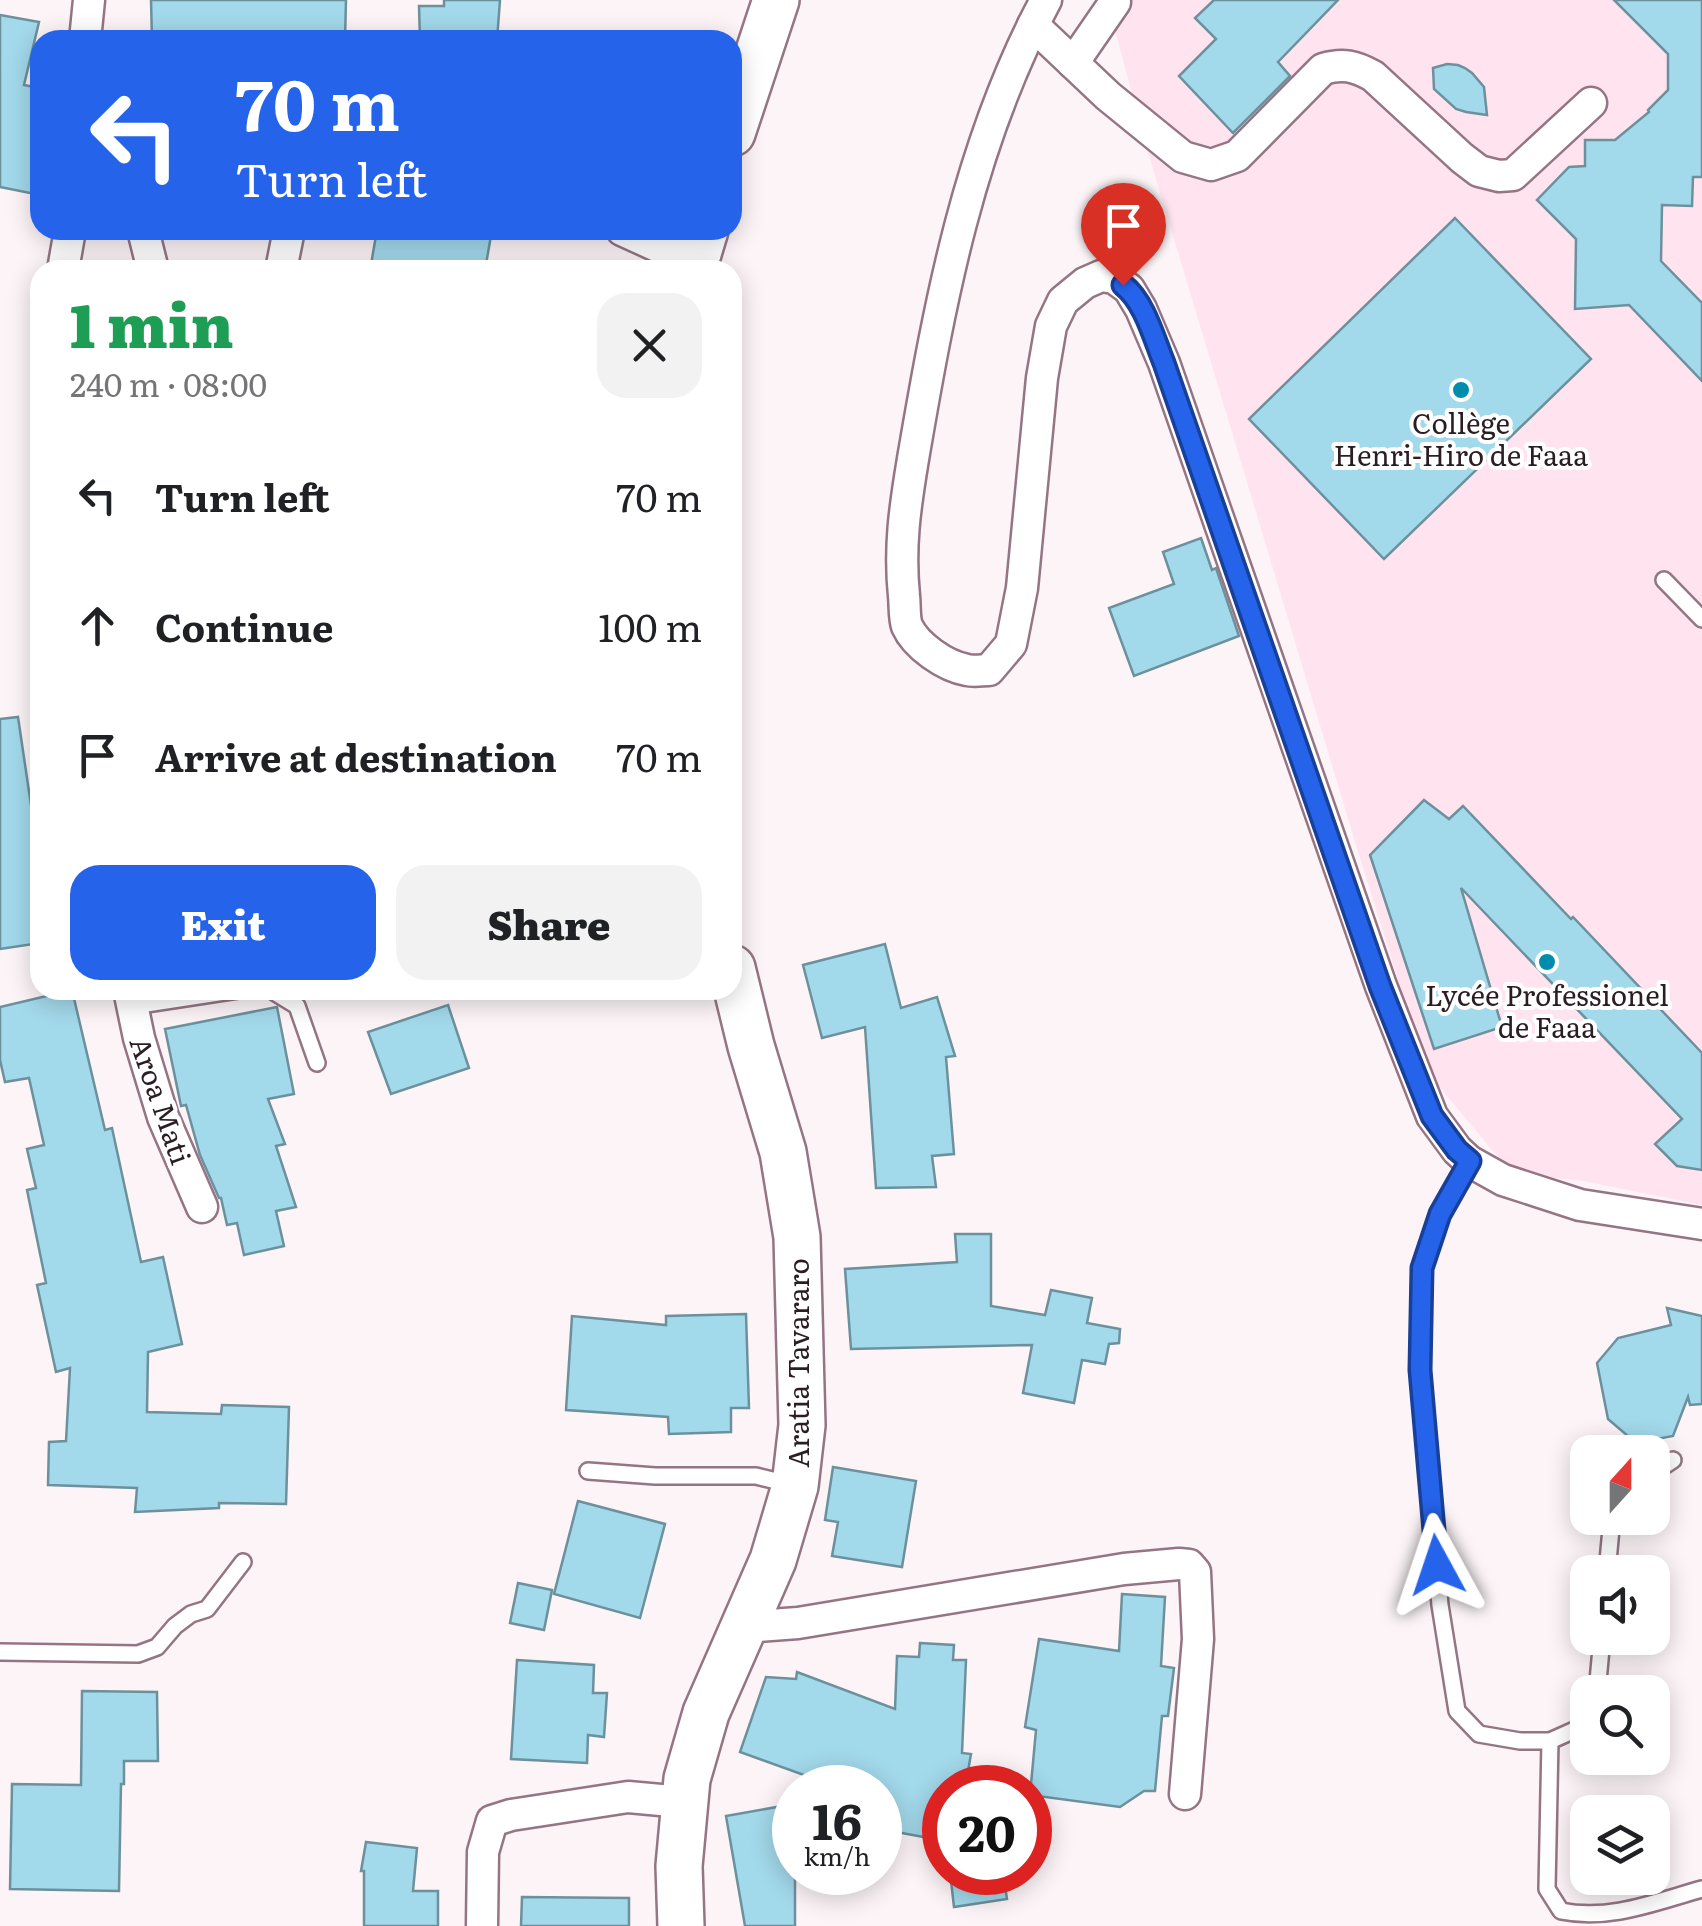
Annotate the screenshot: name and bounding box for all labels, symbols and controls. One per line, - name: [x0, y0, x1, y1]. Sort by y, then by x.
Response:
- text: 70 m: [235, 49, 400, 153]
- icon: left: [70, 70, 200, 200]
- text: Turn left: [235, 144, 427, 211]
- pin: [1081, 183, 1166, 286]
- icon: arrive: [1096, 198, 1151, 253]
- text: 1 min: [70, 277, 234, 366]
- button: close: [597, 293, 702, 398]
- text: 240 m · 08:00: [70, 359, 267, 407]
- marker: Collège Henri-Hiro de Faaa: [1450, 379, 1472, 401]
- place label: Collège Henri-Hiro de Faaa: [1334, 401, 1588, 475]
- text: Turn left: [155, 467, 330, 524]
- text: 70 m: [616, 467, 702, 524]
- icon: left: [70, 468, 125, 523]
- text: Continue: [155, 597, 333, 654]
- text: 100 m: [598, 597, 702, 654]
- icon: ahead: [70, 598, 125, 653]
- text: Arrive at destination: [155, 727, 557, 784]
- text: 70 m: [616, 727, 702, 784]
- icon: arrive: [70, 728, 125, 783]
- button: Exit: [70, 865, 376, 980]
- button: Share: [396, 865, 702, 980]
- marker: Lycée Professionel de Faaa: [1536, 951, 1558, 973]
- place label: Lycée Professionel de Faaa: [1425, 973, 1669, 1047]
- street label: Aroa Mati: [121, 1031, 203, 1169]
- street label: Aratia Tavararo: [776, 1258, 818, 1468]
- north arrow: [1570, 1435, 1670, 1535]
- map controls: [1570, 1435, 1670, 1895]
- position arrow: [1385, 1513, 1489, 1617]
- button: sound: [1570, 1555, 1670, 1655]
- button: search: [1570, 1675, 1670, 1775]
- speed limit sign: 20: [922, 1765, 1052, 1895]
- text: 16: [812, 1781, 862, 1855]
- button: layers: [1570, 1795, 1670, 1895]
- text: km/h: [804, 1837, 870, 1874]

